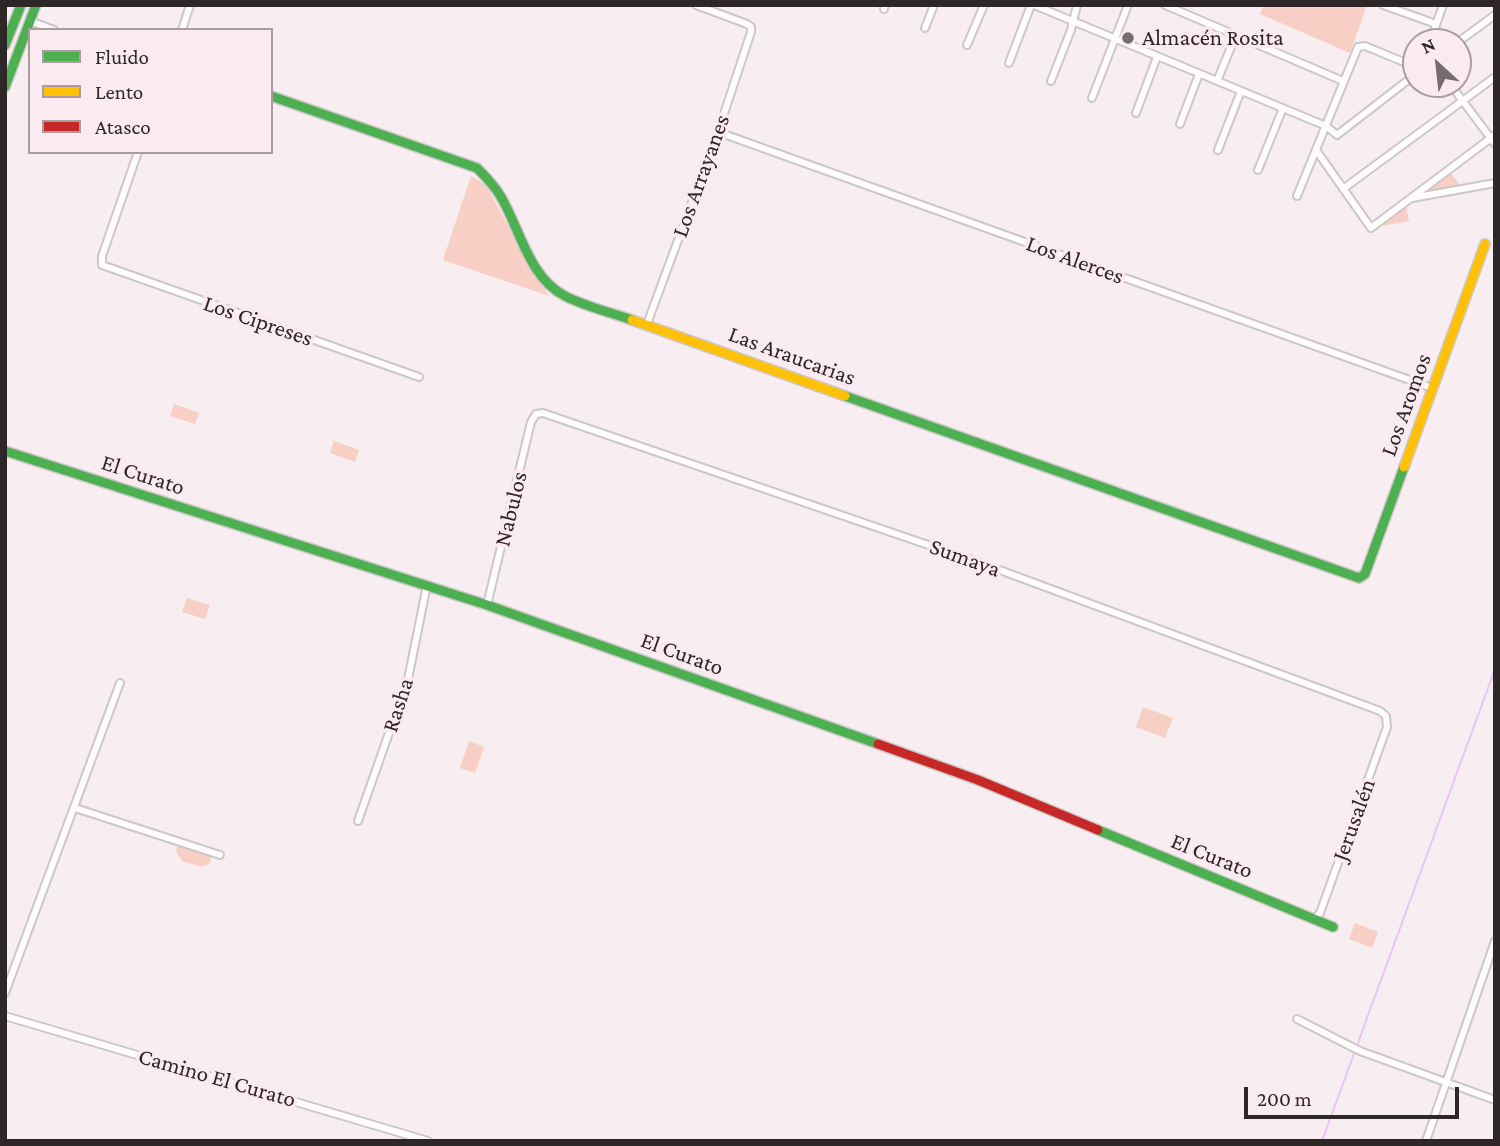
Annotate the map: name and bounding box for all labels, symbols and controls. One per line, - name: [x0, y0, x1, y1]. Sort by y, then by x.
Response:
- place label: Almacén Rosita: [1142, 24, 1284, 52]
- legend: [28, 28, 273, 154]
- north arrow: [1402, 28, 1472, 98]
- marker: Almacén Rosita: [1120, 30, 1136, 46]
- text: N: [1418, 33, 1439, 58]
- text: Fluido: [95, 45, 149, 69]
- text: Lento: [95, 80, 143, 104]
- street label: Los Arrayanes: [666, 111, 736, 241]
- text: Atasco: [95, 115, 151, 139]
- street label: Los Alerces: [1022, 230, 1128, 290]
- street label: Los Cipreses: [200, 289, 316, 353]
- street label: Las Araucarias: [725, 320, 859, 392]
- street label: Los Aromos: [1375, 350, 1437, 460]
- street label: El Curato: [98, 449, 188, 501]
- street label: Nabulos: [488, 469, 534, 549]
- street label: Sumaya: [926, 533, 1004, 583]
- street label: El Curato: [637, 626, 727, 682]
- street label: Rasha: [376, 674, 420, 736]
- street label: Jerusalén: [1326, 775, 1382, 865]
- street label: El Curato: [1167, 827, 1257, 885]
- street label: Camino El Curato: [135, 1042, 299, 1114]
- scale bar: [1248, 1072, 1463, 1116]
- text: 200 m: [1257, 1087, 1312, 1111]

